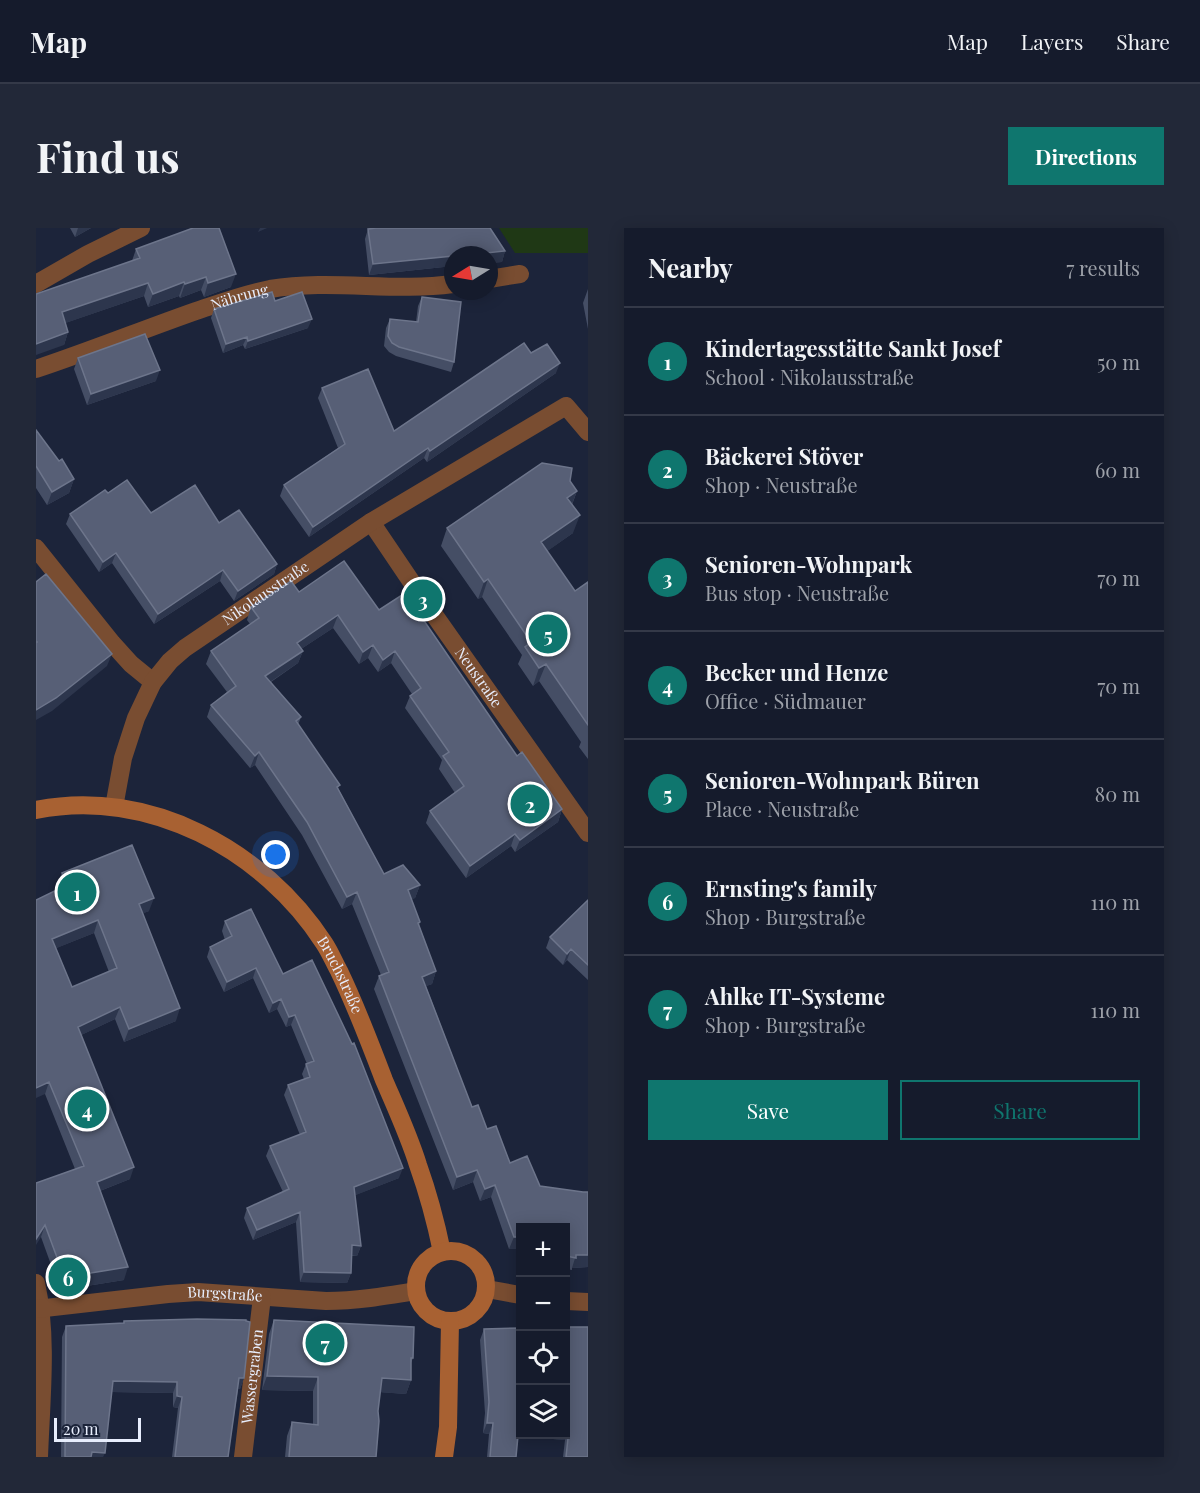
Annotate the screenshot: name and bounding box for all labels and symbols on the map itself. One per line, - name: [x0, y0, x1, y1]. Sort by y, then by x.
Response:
- north arrow: [444, 246, 498, 300]
- street label: Nährung: [208, 279, 270, 314]
- street label: Nikolausstraße: [218, 556, 312, 629]
- pin: 3: [404, 576, 442, 622]
- pin: 5: [528, 612, 568, 656]
- street label: Neustraße: [451, 643, 507, 711]
- pin: 2: [510, 782, 550, 826]
- your location: [261, 840, 290, 869]
- pin: 1: [58, 870, 96, 914]
- street label: Bruchstraße: [313, 932, 368, 1016]
- pin: 4: [68, 1086, 106, 1132]
- pin: 6: [48, 1254, 87, 1300]
- street label: Burgstraße: [187, 1281, 263, 1306]
- pin: 7: [306, 1320, 344, 1366]
- street label: Wassergraben: [236, 1328, 267, 1426]
- scale bar: [54, 1415, 141, 1442]

